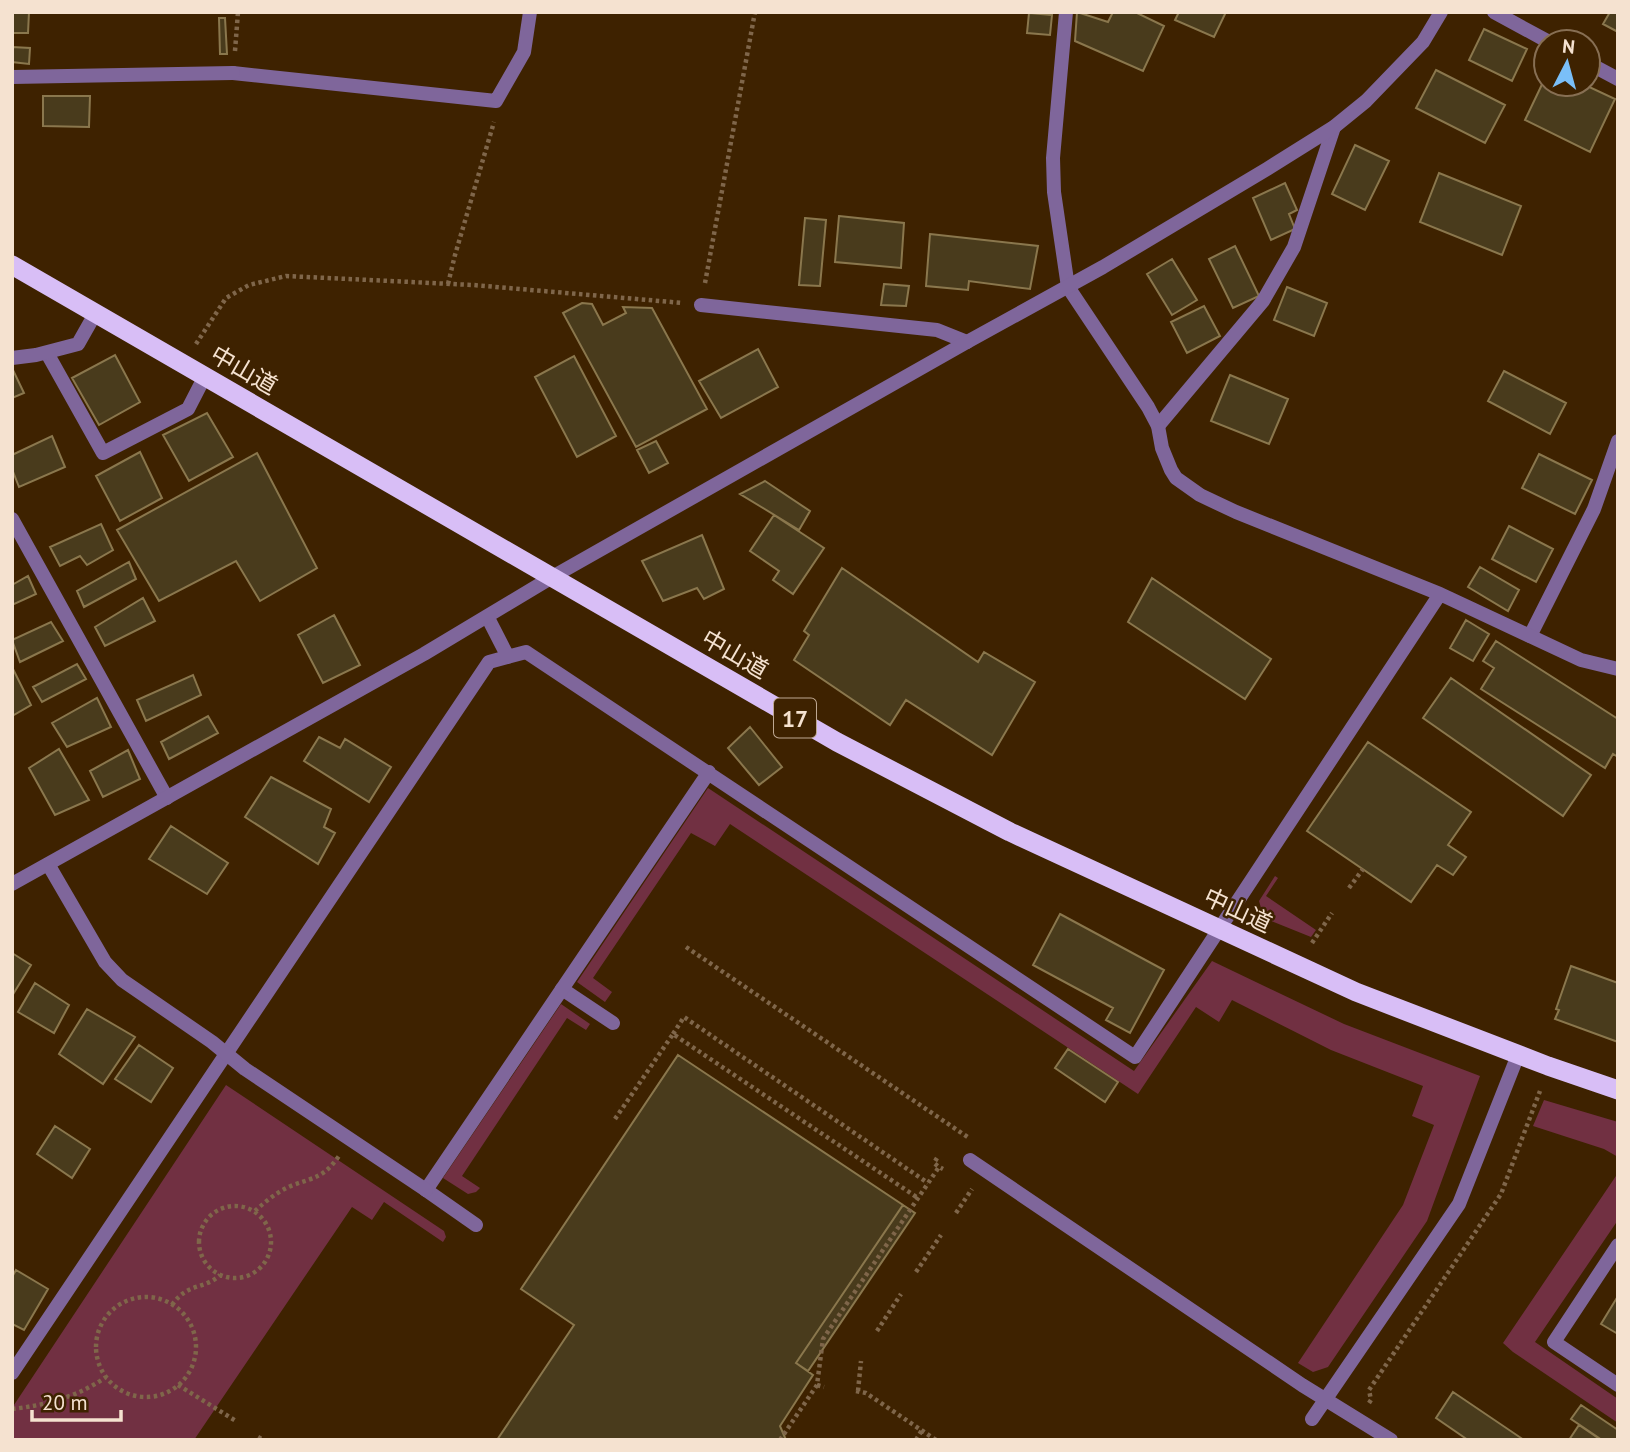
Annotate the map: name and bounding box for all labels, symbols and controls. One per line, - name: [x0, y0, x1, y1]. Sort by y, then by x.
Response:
- north arrow: [1532, 28, 1602, 98]
- text: N: [1561, 34, 1576, 59]
- street label: 中山道: [205, 339, 283, 401]
- street label: 中山道: [696, 623, 774, 685]
- road number: 17: [774, 698, 816, 738]
- street label: 中山道: [1199, 881, 1277, 939]
- scale bar: [32, 1378, 121, 1422]
- text: 20 m: [42, 1389, 88, 1416]

